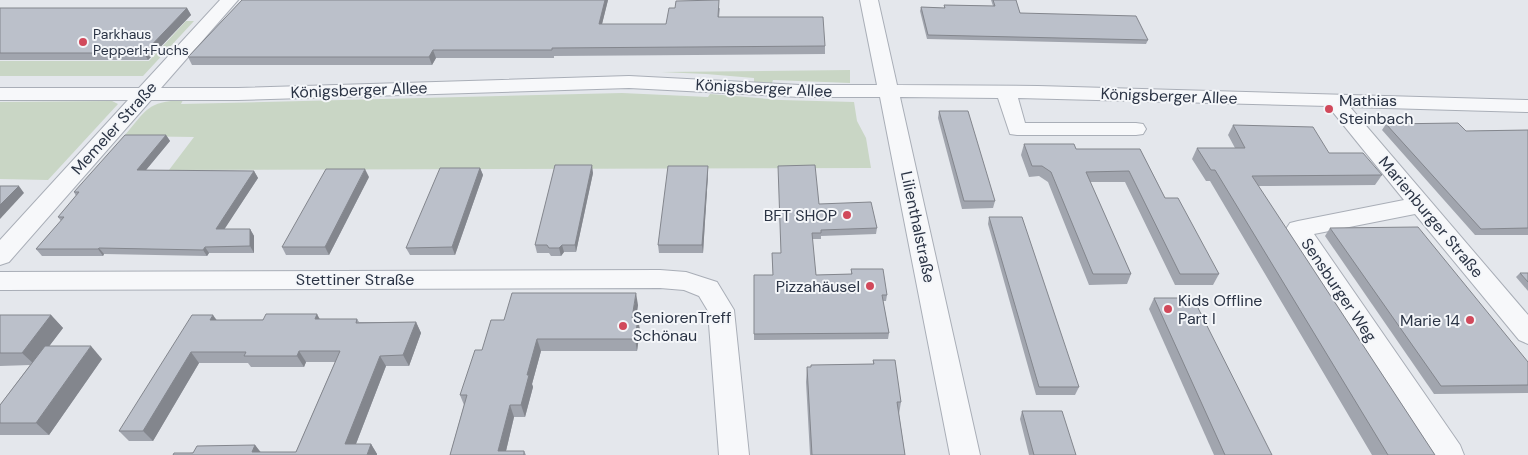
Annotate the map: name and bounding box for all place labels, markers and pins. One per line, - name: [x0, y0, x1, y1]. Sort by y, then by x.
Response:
- place label: Parkhaus Pepperl+Fuchs: [93, 25, 189, 59]
- marker: Parkhaus Pepperl+Fuchs: [77, 36, 89, 48]
- place label: Mathias Steinbach: [1339, 90, 1414, 129]
- marker: Mathias Steinbach: [1323, 103, 1335, 115]
- place label: BFT SHOP: [764, 205, 837, 226]
- marker: BFT SHOP: [841, 209, 853, 221]
- place label: Pizzahäusel: [776, 276, 860, 297]
- marker: Pizzahäusel: [864, 280, 876, 292]
- place label: Kids Offline Part I: [1178, 290, 1262, 329]
- marker: Kids Offline Part I: [1162, 303, 1174, 315]
- place label: SeniorenTreff Schönau: [633, 307, 731, 346]
- place label: Marie 14: [1400, 310, 1460, 331]
- marker: Marie 14: [1464, 314, 1476, 326]
- marker: SeniorenTreff Schönau: [617, 320, 629, 332]

